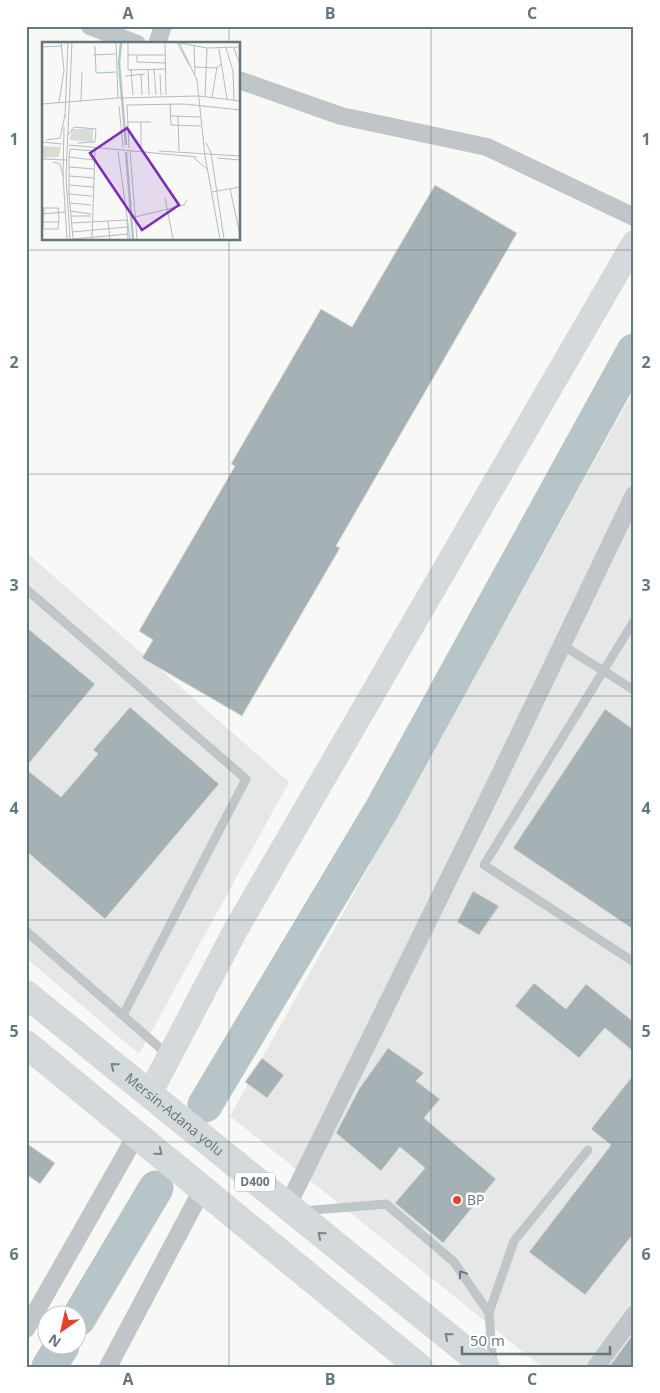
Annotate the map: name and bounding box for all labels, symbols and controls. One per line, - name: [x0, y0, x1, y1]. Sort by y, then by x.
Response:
- text: A: [122, 2, 134, 24]
- text: B: [325, 2, 335, 24]
- text: C: [527, 2, 537, 24]
- inset map: [42, 42, 240, 240]
- text: 1: [9, 128, 19, 150]
- text: 1: [641, 128, 651, 150]
- text: 2: [9, 351, 19, 373]
- text: 2: [641, 351, 651, 373]
- text: 3: [9, 574, 19, 596]
- text: 3: [641, 574, 651, 596]
- text: 4: [9, 797, 19, 819]
- text: 4: [641, 797, 651, 819]
- text: 5: [9, 1020, 19, 1042]
- text: 5: [641, 1020, 651, 1042]
- one-way arrow: [110, 1062, 119, 1071]
- street label: Mersin-Adana yolu: [121, 1068, 228, 1160]
- one-way arrow: [153, 1146, 162, 1155]
- road number: D400: [235, 1172, 275, 1192]
- place label: BP: [467, 1190, 484, 1209]
- marker: BP: [451, 1194, 463, 1206]
- one-way arrow: [318, 1232, 327, 1240]
- text: 6: [9, 1243, 19, 1265]
- text: 6: [641, 1243, 651, 1265]
- one-way arrow: [459, 1270, 468, 1280]
- north arrow: [38, 1306, 88, 1356]
- scale bar: [462, 1323, 610, 1355]
- text: N: [44, 1330, 64, 1352]
- text: 50 m: [470, 1330, 505, 1350]
- one-way arrow: [445, 1334, 454, 1342]
- text: A: [122, 1368, 134, 1390]
- text: B: [325, 1368, 335, 1390]
- text: C: [527, 1368, 537, 1390]

